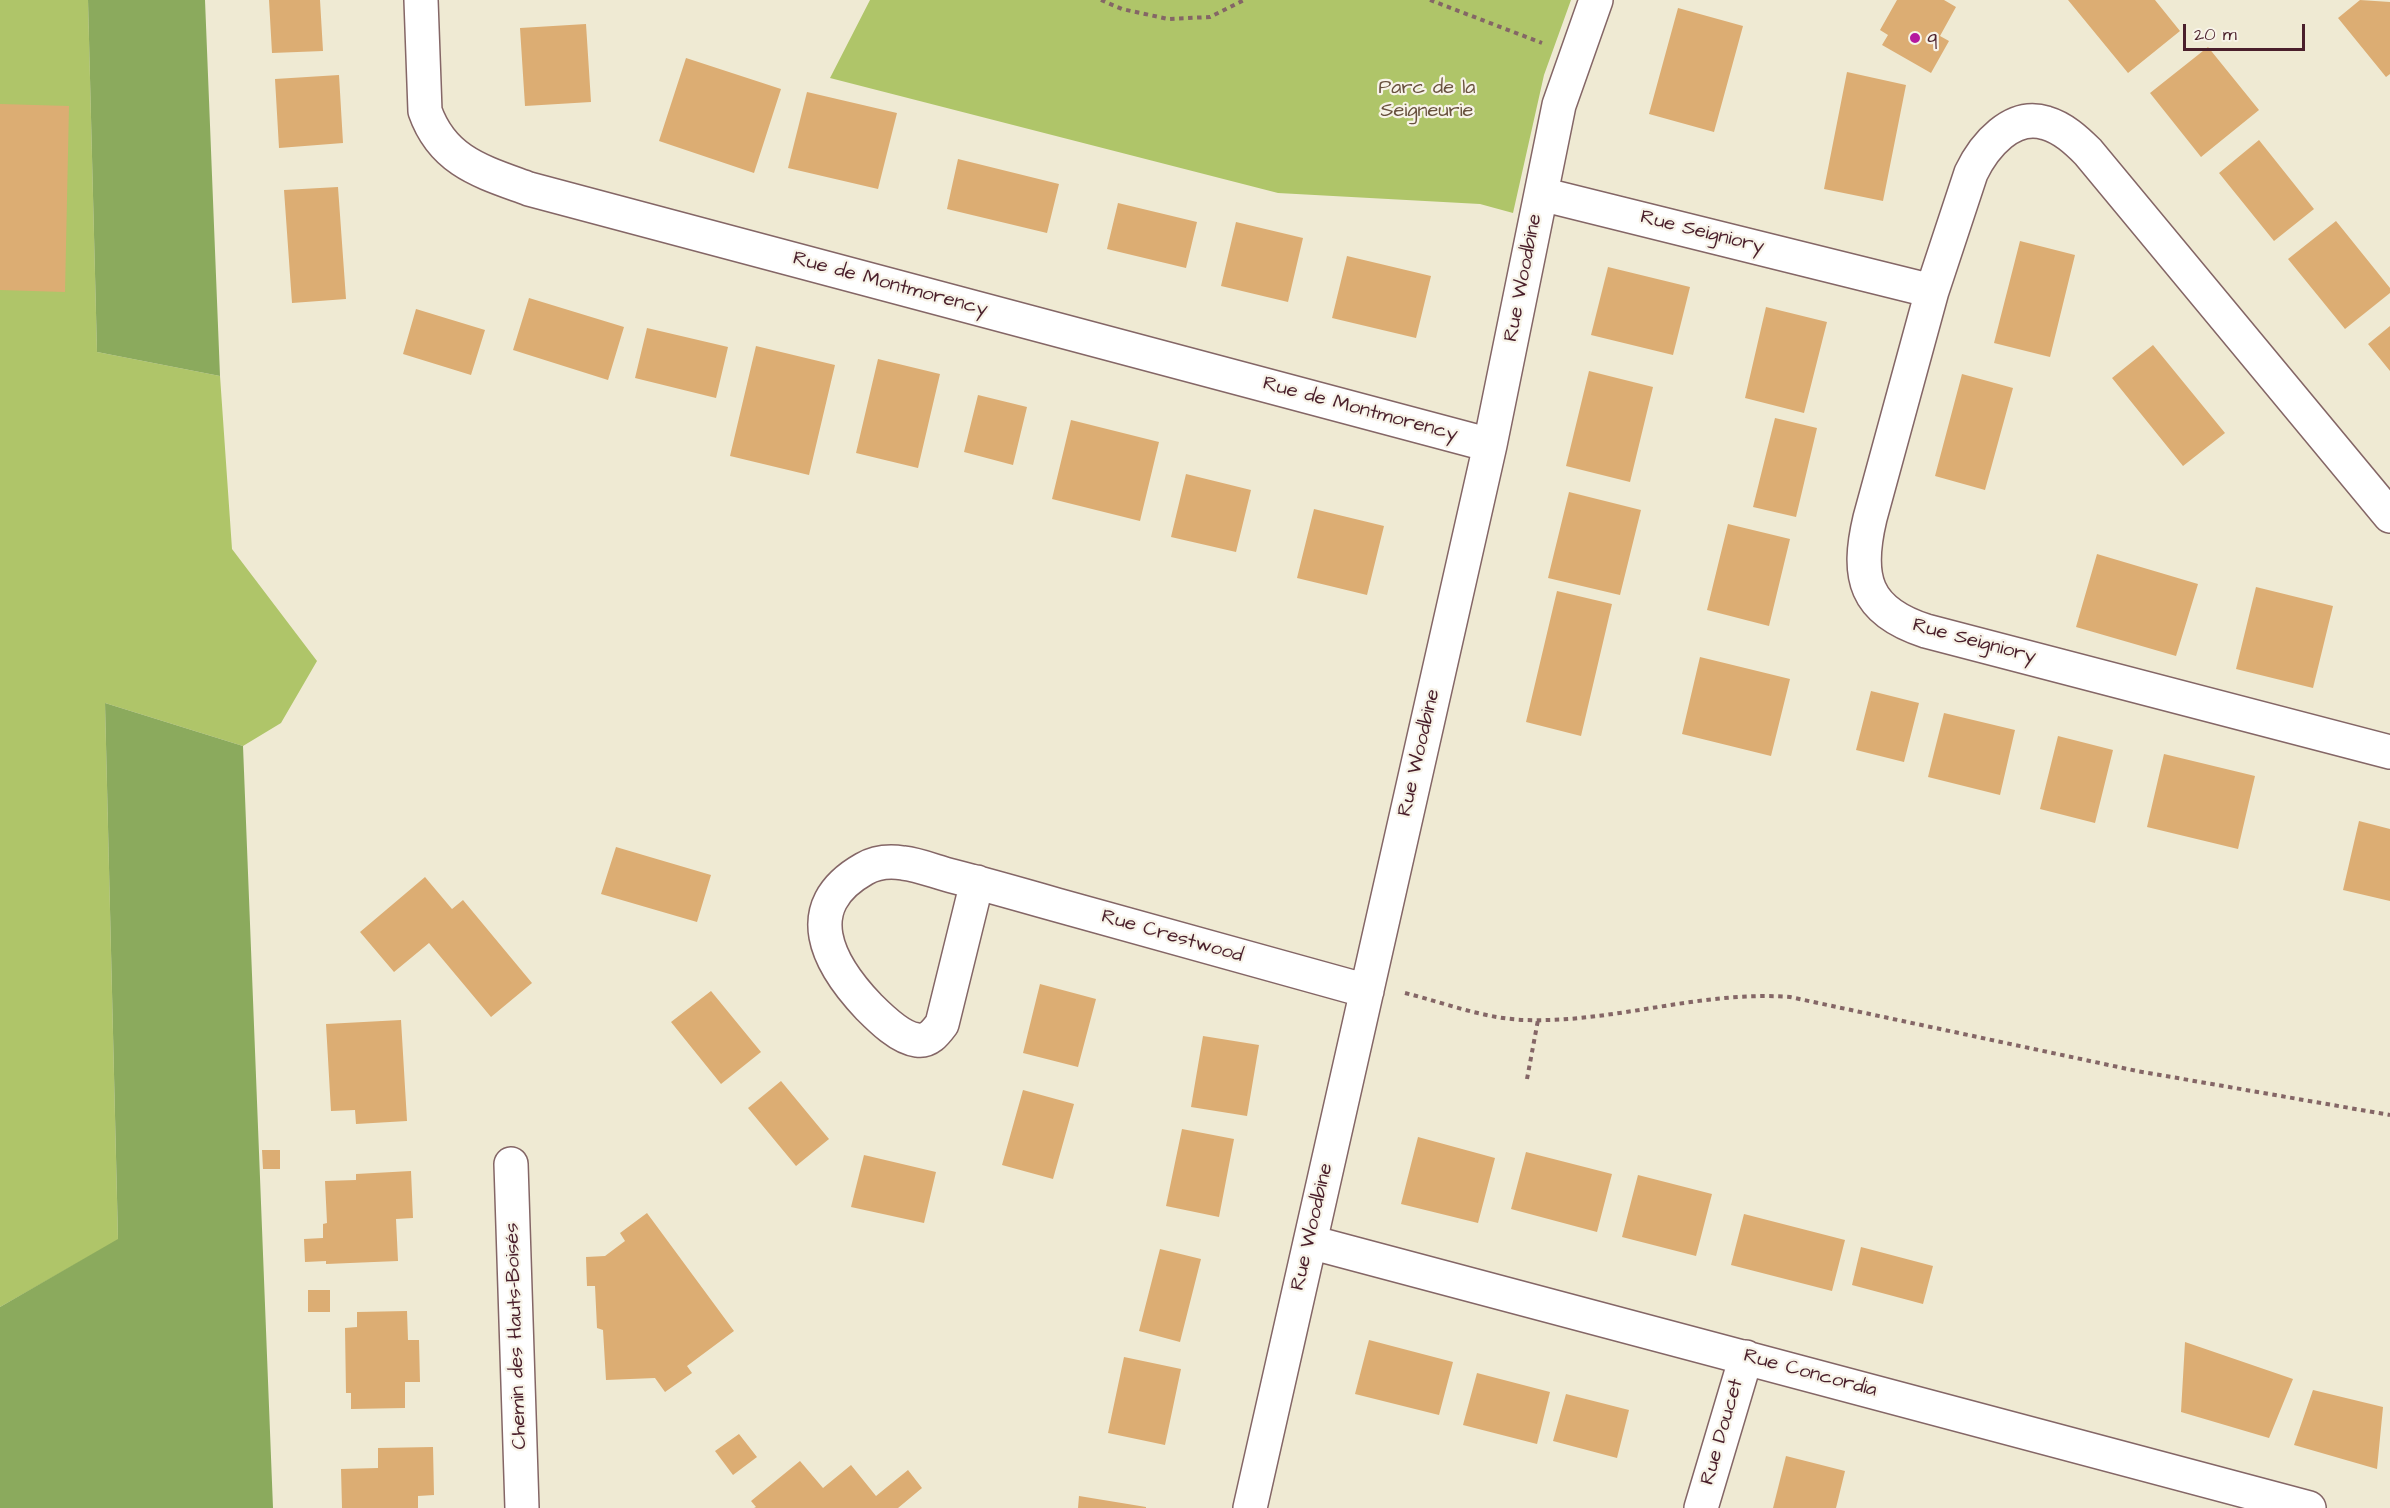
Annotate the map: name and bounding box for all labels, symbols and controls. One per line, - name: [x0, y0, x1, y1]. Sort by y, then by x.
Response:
- scale bar: [2186, 12, 2308, 50]
- text: 20 m: [2194, 22, 2237, 47]
- place label: q: [1927, 26, 1937, 50]
- marker: q: [1908, 31, 1922, 45]
- park label: Parc de la Seigneurie: [1378, 77, 1476, 124]
- street label: Rue Seigniory: [1638, 206, 1766, 260]
- street label: Rue Woodbine: [1500, 212, 1548, 344]
- street label: Rue de Montmorency: [790, 247, 990, 323]
- street label: Rue de Montmorency: [1260, 372, 1460, 448]
- street label: Rue Seigniory: [1910, 614, 2038, 670]
- street label: Rue Woodbine: [1394, 687, 1446, 819]
- street label: Rue Crestwood: [1098, 905, 1246, 969]
- street label: Rue Woodbine: [1287, 1161, 1339, 1293]
- street label: Chemin des Hauts-Boisés: [501, 1222, 533, 1450]
- street label: Rue Concordia: [1741, 1345, 1879, 1403]
- street label: Rue Doucet: [1696, 1376, 1750, 1488]

